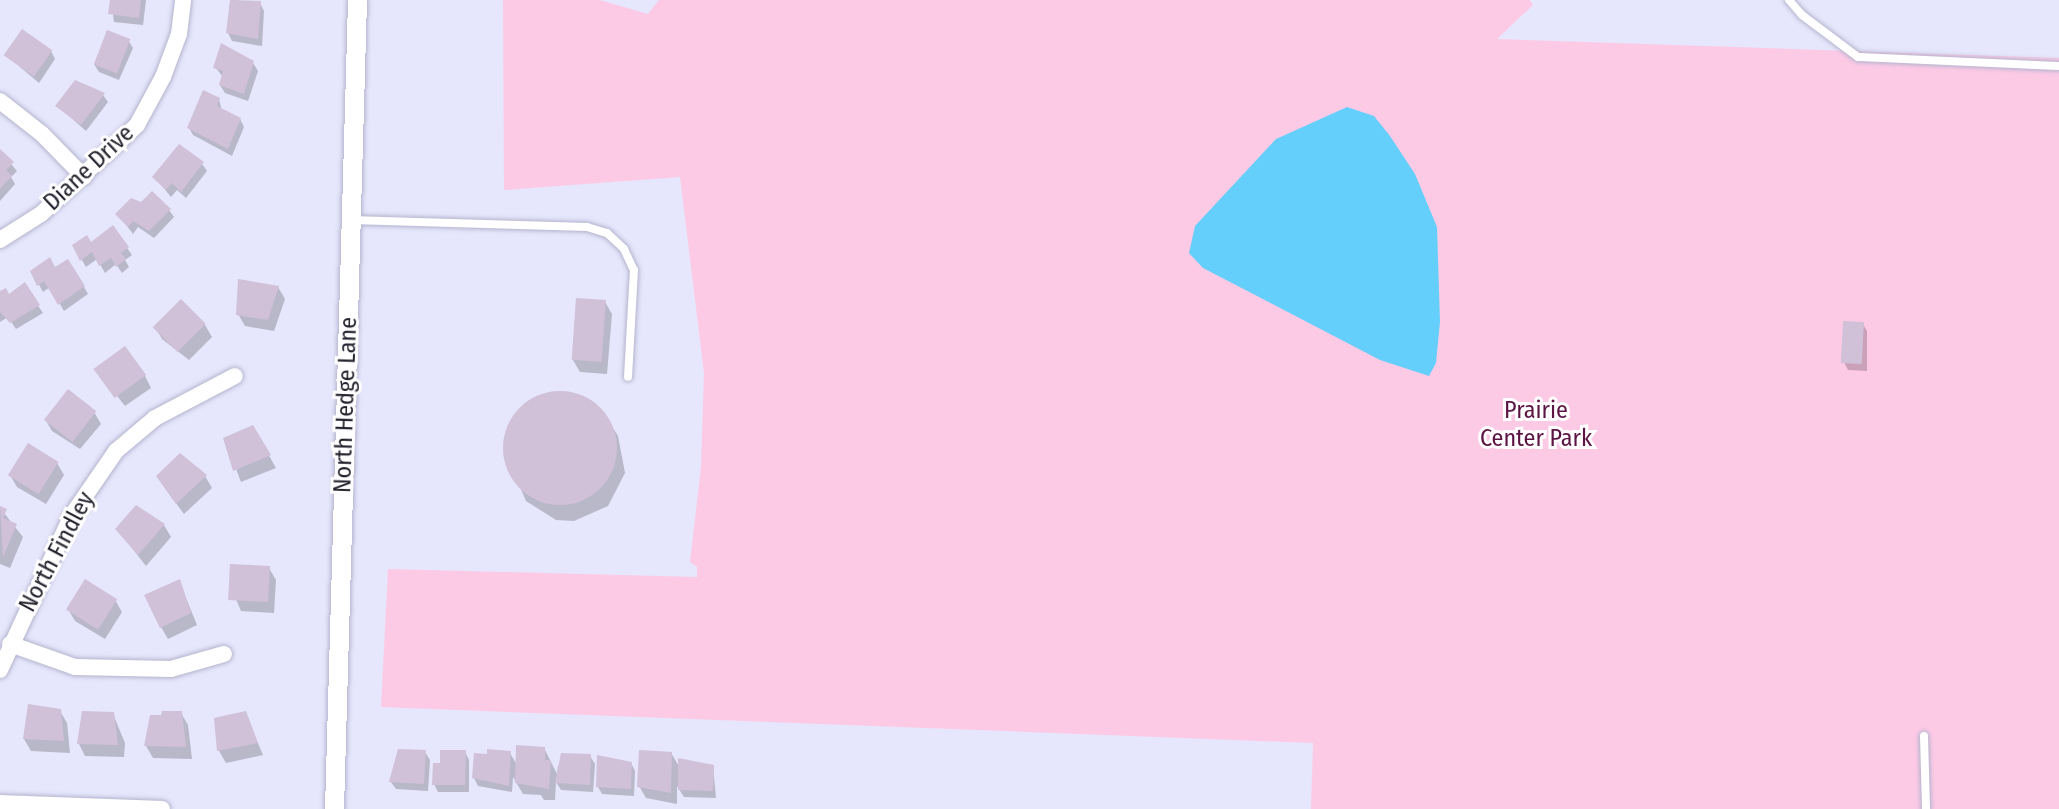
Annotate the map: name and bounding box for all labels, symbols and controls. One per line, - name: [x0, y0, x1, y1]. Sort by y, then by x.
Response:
- street label: Diane Drive: [38, 119, 140, 217]
- street label: North Hedge Lane: [329, 317, 363, 493]
- park label: Prairie Center Park: [1480, 397, 1592, 453]
- street label: North Findley: [13, 487, 101, 617]

